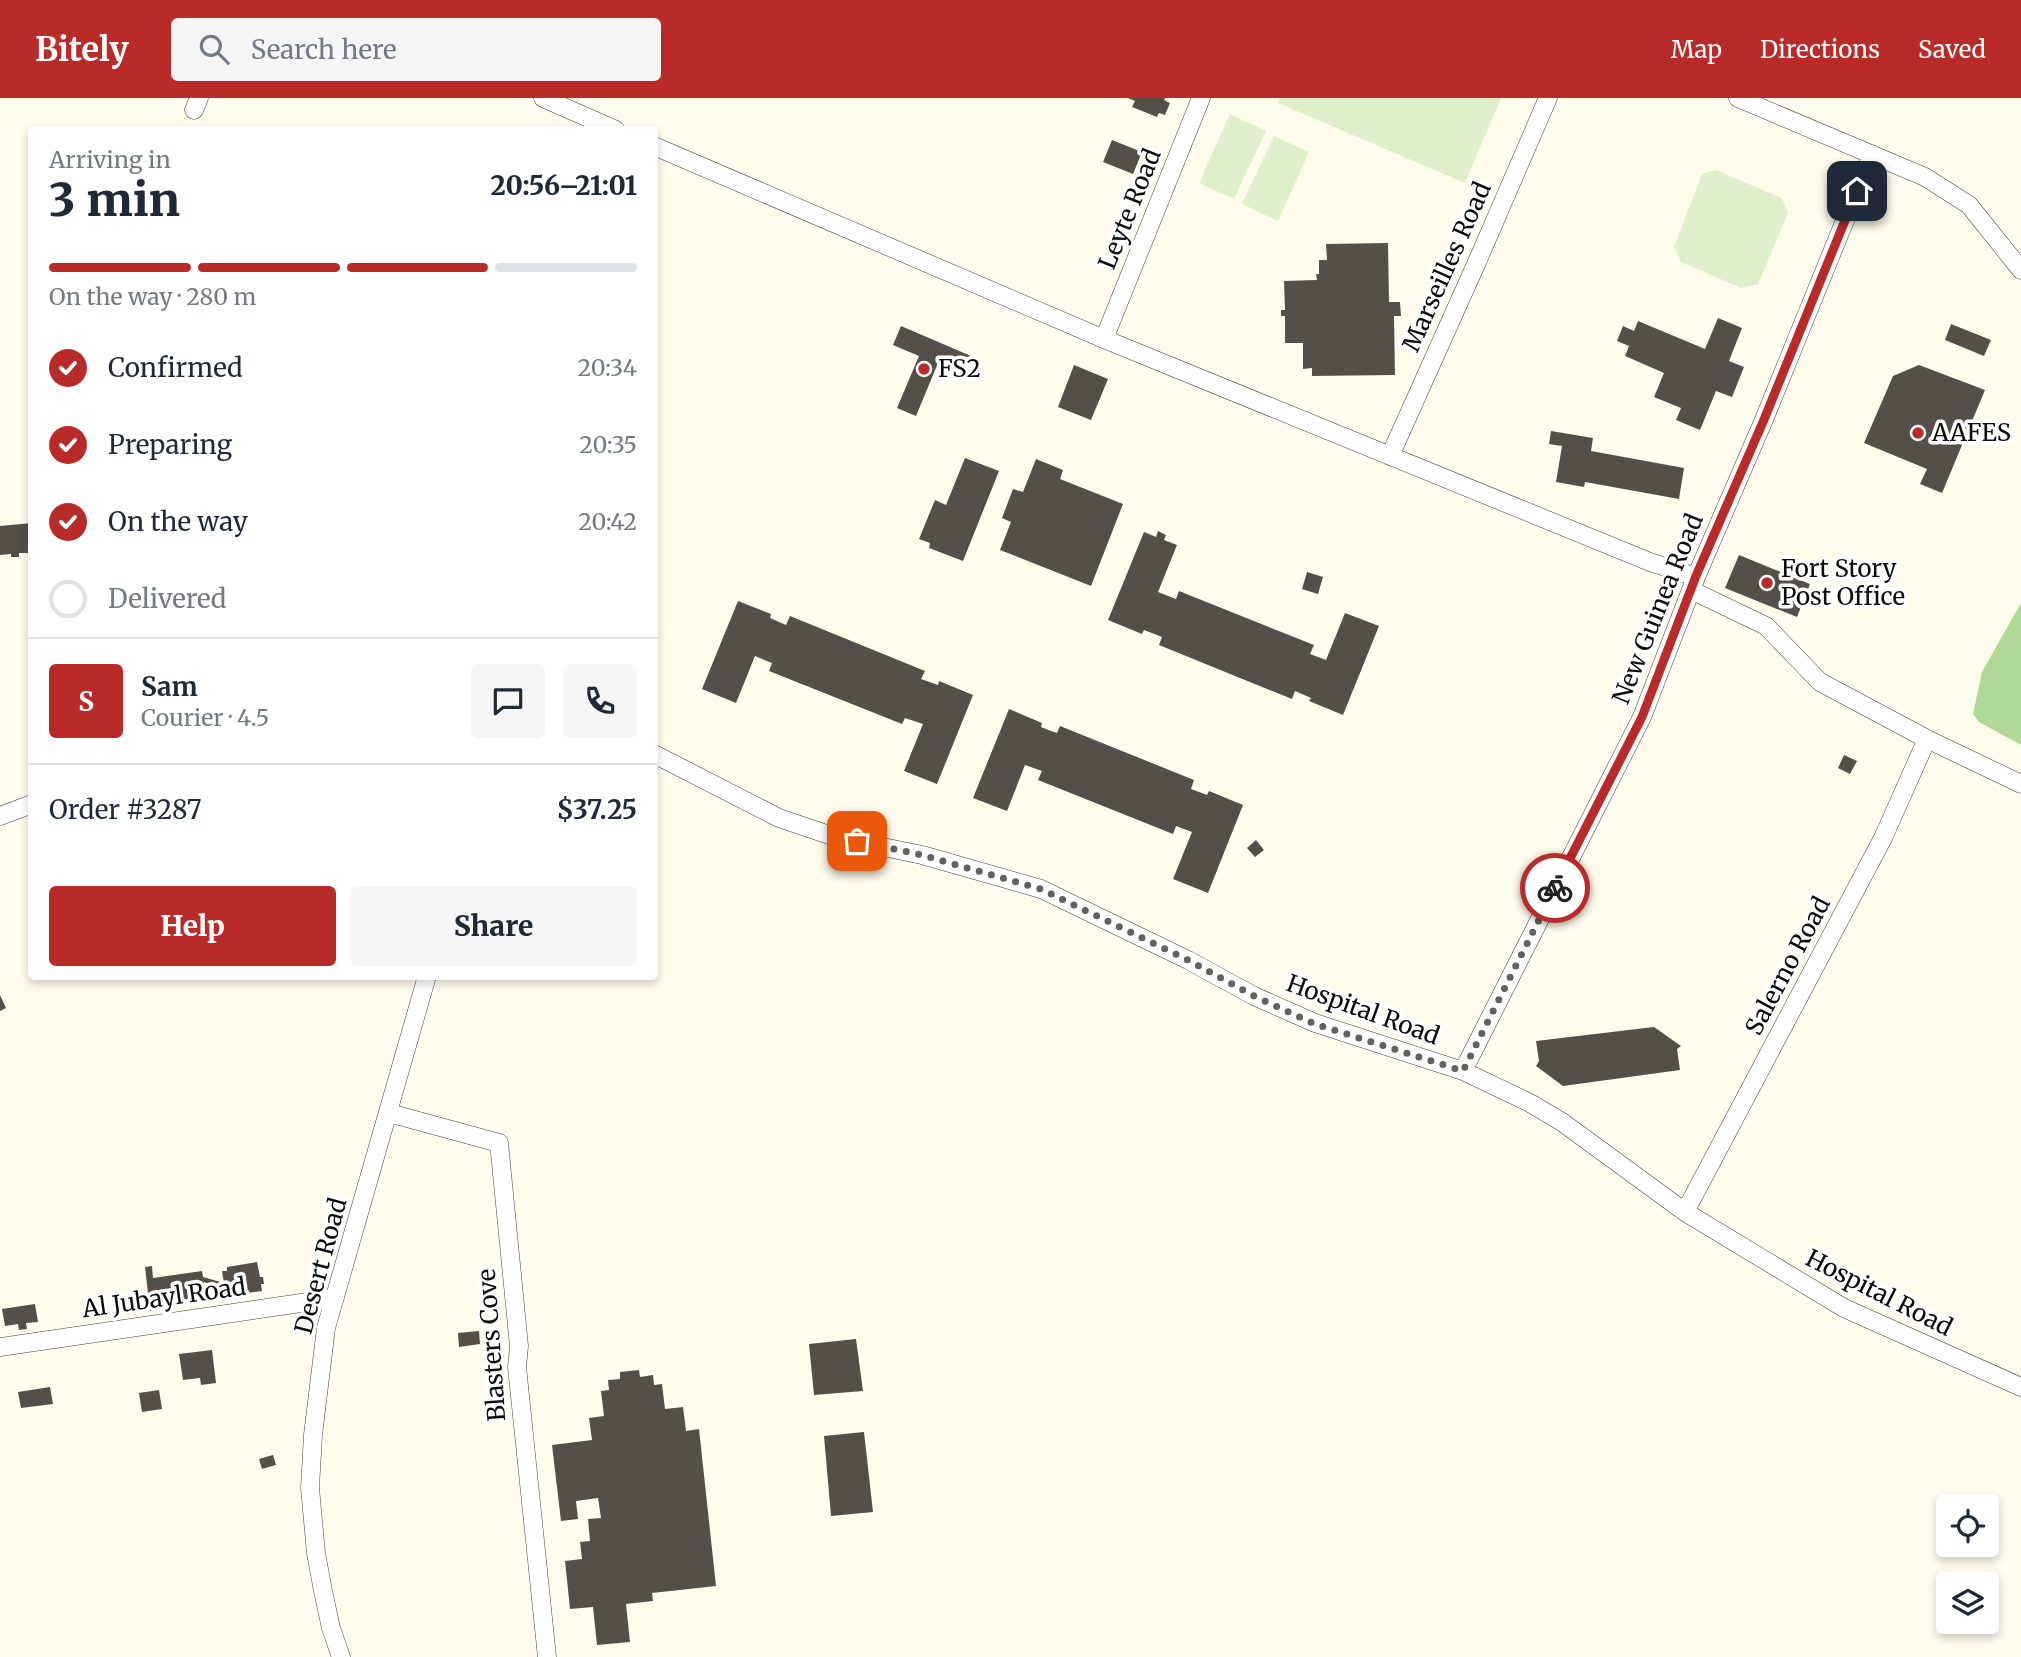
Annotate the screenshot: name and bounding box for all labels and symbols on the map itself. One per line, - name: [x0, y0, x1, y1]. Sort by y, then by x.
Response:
- street label: Leyte Road: [1091, 144, 1168, 274]
- pin: [1827, 161, 1887, 221]
- street label: Marseilles Road: [1395, 177, 1498, 356]
- place label: FS2: [938, 353, 981, 384]
- marker: FS2: [916, 361, 932, 377]
- place label: AAFES: [1931, 417, 2011, 448]
- marker: AAFES: [1910, 425, 1926, 441]
- street label: New Guinea Road: [1605, 509, 1710, 708]
- place label: Fort Story Post Office: [1781, 553, 1905, 612]
- marker: Fort Story Post Office: [1759, 575, 1775, 591]
- pin: [827, 811, 887, 871]
- courier: [1520, 853, 1590, 923]
- street label: Salerno Road: [1738, 891, 1837, 1040]
- street label: Hospital Road: [1282, 968, 1444, 1052]
- street label: Desert Road: [287, 1194, 354, 1337]
- street label: Hospital Road: [1801, 1242, 1958, 1343]
- street label: Blasters Cove: [471, 1268, 512, 1422]
- street label: Al Jubayl Road: [79, 1271, 248, 1324]

